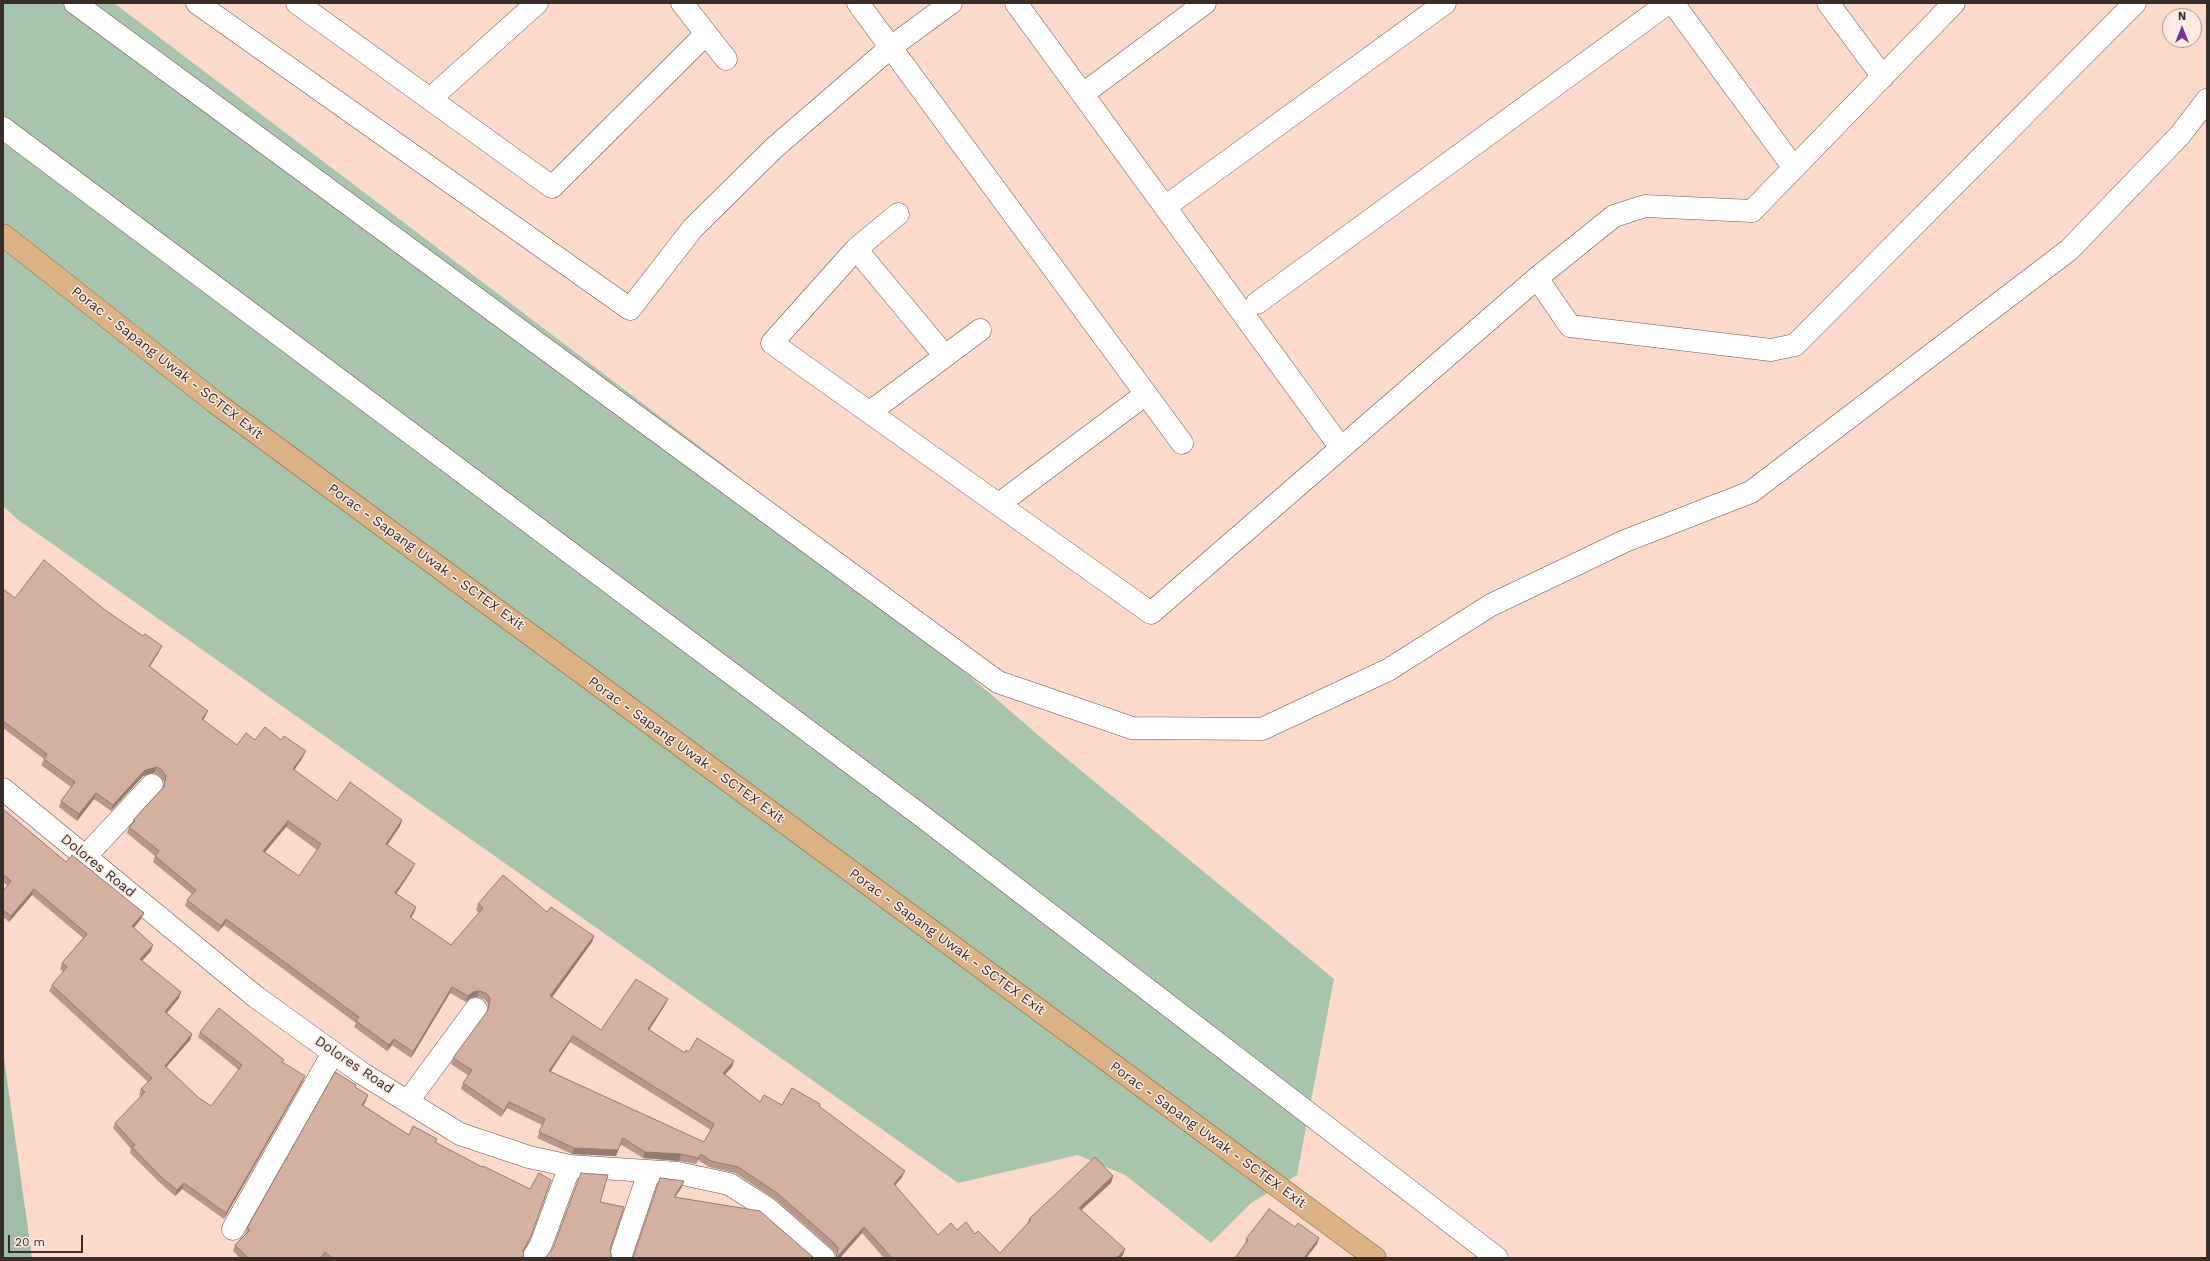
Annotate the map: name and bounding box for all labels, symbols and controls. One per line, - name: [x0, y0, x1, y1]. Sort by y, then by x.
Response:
- north arrow: [2162, 8, 2202, 48]
- text: N: [2178, 10, 2186, 23]
- street label: Porac - Sapang Uwak - SCTEX Exit: [68, 283, 266, 443]
- street label: Porac - Sapang Uwak - SCTEX Exit: [325, 480, 527, 634]
- street label: Porac - Sapang Uwak - SCTEX Exit: [585, 673, 787, 827]
- street label: Dolores Road: [57, 831, 139, 901]
- street label: Porac - Sapang Uwak - SCTEX Exit: [846, 865, 1048, 1019]
- street label: Dolores Road: [312, 1033, 396, 1097]
- street label: Porac - Sapang Uwak - SCTEX Exit: [1107, 1058, 1309, 1212]
- scale bar: [10, 1227, 85, 1253]
- text: 20 m: [15, 1235, 45, 1249]

